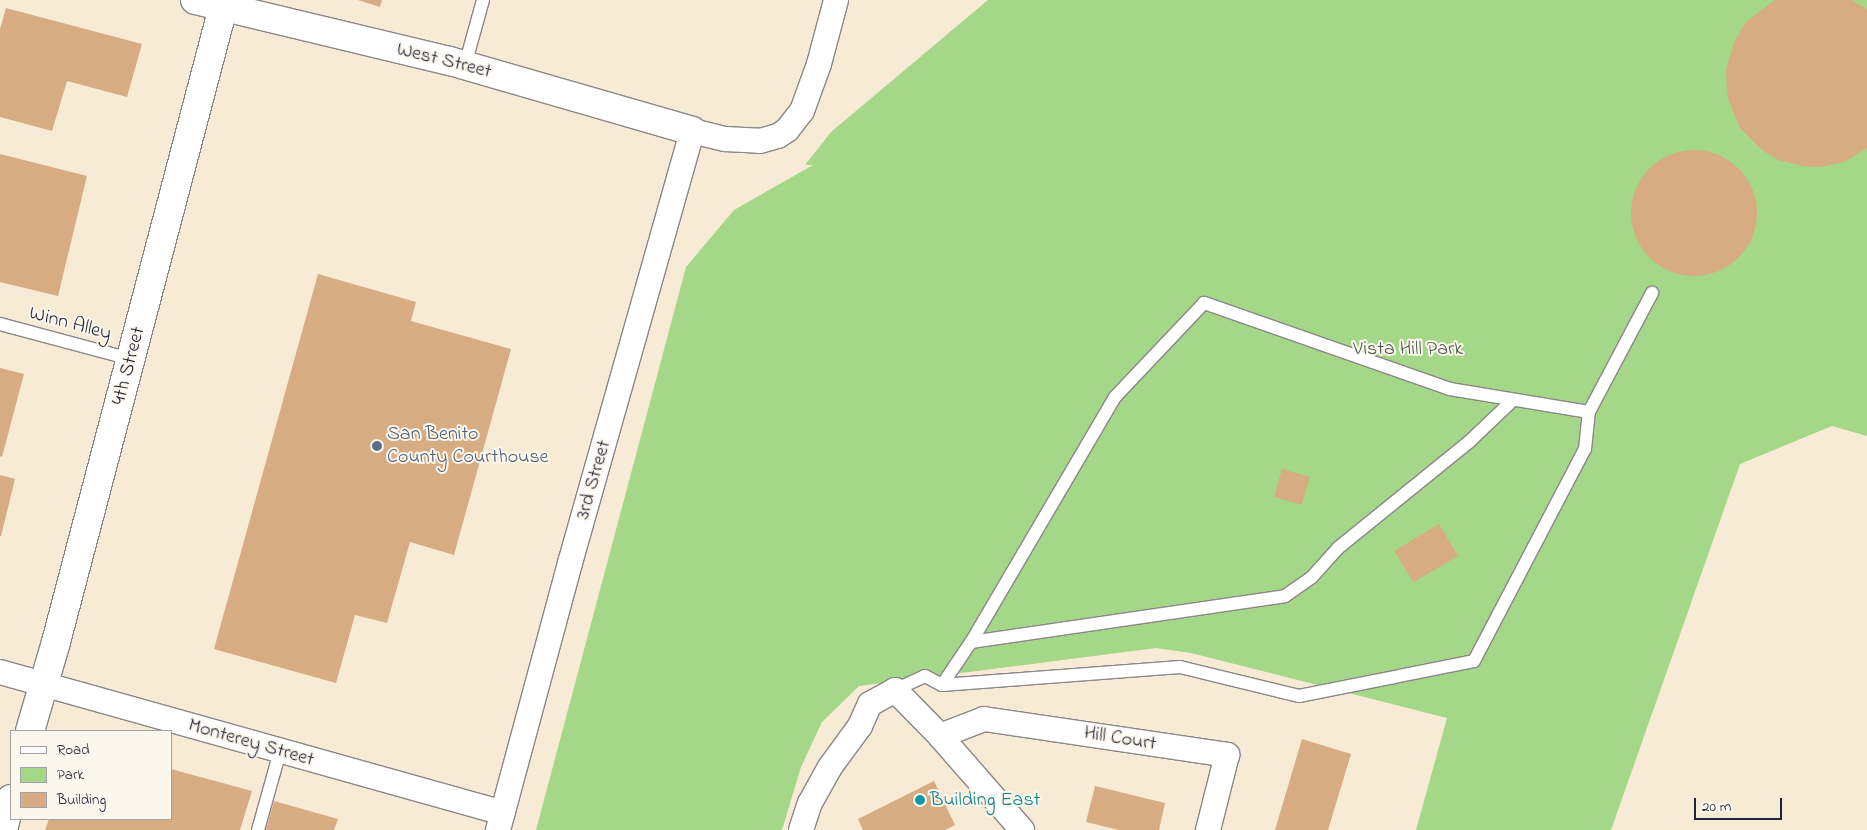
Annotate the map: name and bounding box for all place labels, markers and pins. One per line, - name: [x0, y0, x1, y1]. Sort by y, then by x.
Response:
- place label: San Benito County Courthouse: [387, 422, 549, 469]
- marker: San Benito County Courthouse: [371, 440, 383, 452]
- place label: Building East: [930, 788, 1040, 812]
- marker: Building East: [914, 794, 926, 806]

